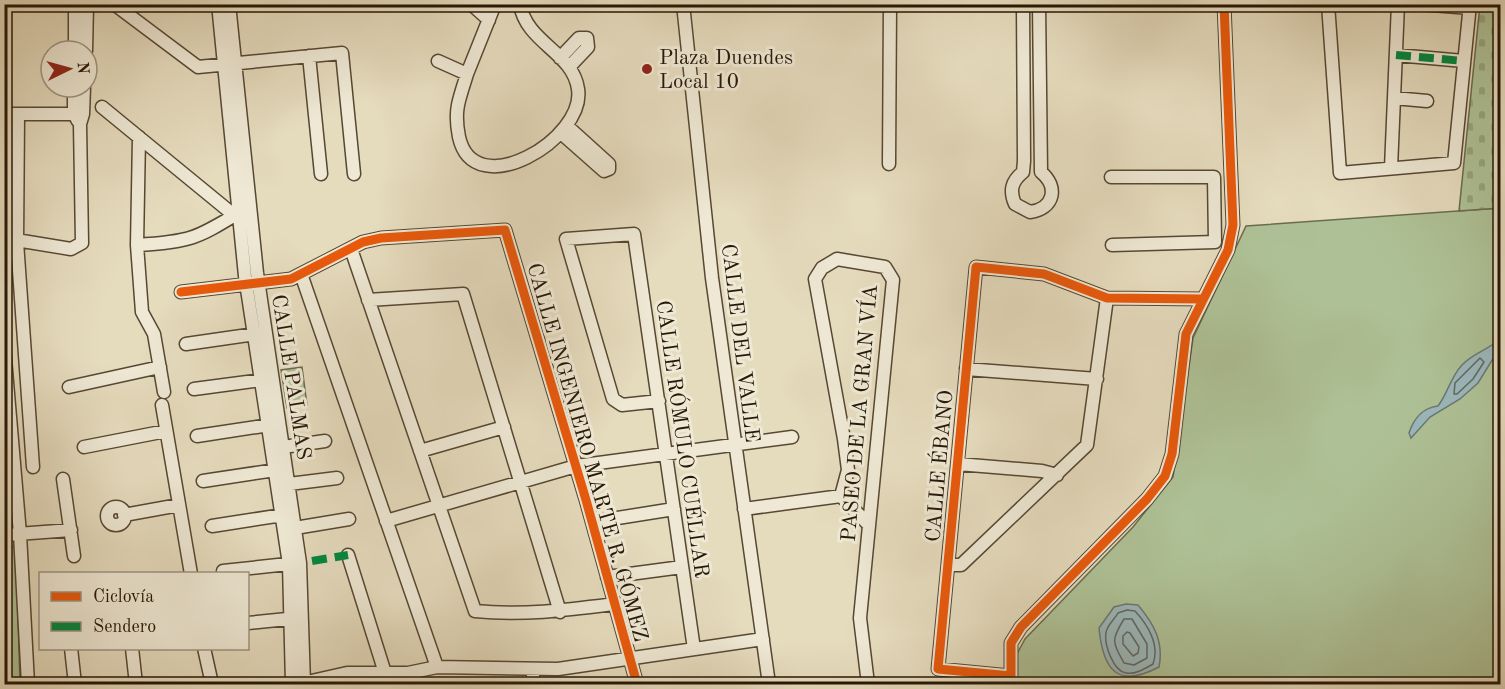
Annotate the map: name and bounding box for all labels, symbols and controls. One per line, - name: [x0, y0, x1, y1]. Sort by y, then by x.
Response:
- north arrow: [39, 39, 99, 99]
- place label: Plaza Duendes Local 10: [659, 48, 793, 93]
- text: N: [73, 61, 91, 75]
- marker: Plaza Duendes Local 10: [640, 62, 654, 76]
- street label: CALLE DEL VALLE: [717, 243, 762, 444]
- street label: CALLE INGENIERO MARTE R. GÓMEZ: [522, 259, 656, 644]
- street label: PASEO DE LA GRAN VÍA: [835, 283, 882, 543]
- street label: CALLE PALMAS: [267, 293, 314, 461]
- street label: CALLE RÓMULO CUÉLLAR: [652, 298, 716, 579]
- street label: CALLE ÉBANO: [919, 389, 958, 543]
- legend: [39, 572, 249, 650]
- text: Ciclovía: [93, 588, 154, 606]
- text: Sendero: [93, 618, 156, 636]

